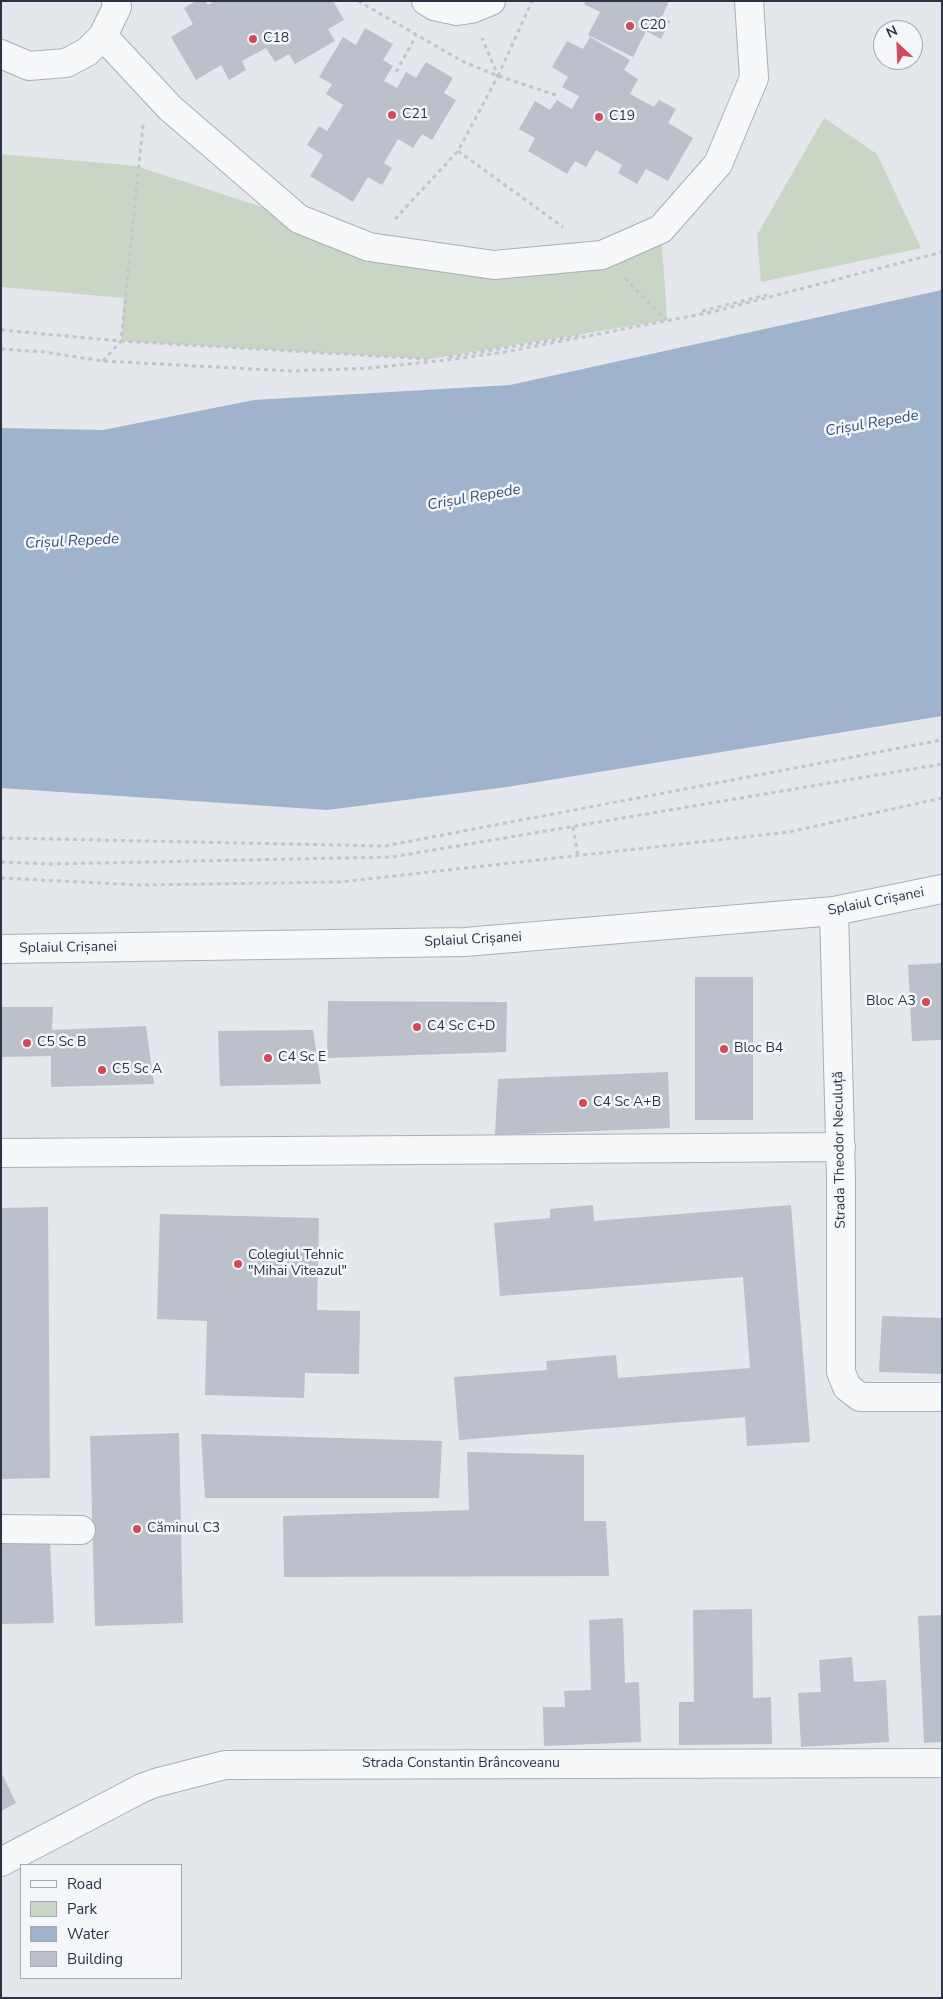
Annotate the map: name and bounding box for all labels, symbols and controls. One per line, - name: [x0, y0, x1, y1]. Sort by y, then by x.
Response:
- place label: C20: [640, 18, 666, 34]
- marker: C20: [624, 20, 636, 32]
- north arrow: [873, 20, 923, 70]
- text: N: [883, 21, 901, 43]
- place label: C18: [263, 31, 289, 47]
- marker: C18: [247, 33, 259, 45]
- place label: C21: [402, 107, 428, 123]
- marker: C21: [386, 109, 398, 121]
- place label: C19: [609, 109, 635, 125]
- marker: C19: [593, 111, 605, 123]
- water label: Crișul Repede: [824, 407, 920, 441]
- water label: Crișul Repede: [426, 481, 522, 515]
- water label: Crișul Repede: [25, 531, 119, 553]
- street label: Splaiul Crișanei: [826, 884, 926, 920]
- street label: Splaiul Crișanei: [424, 929, 522, 951]
- street label: Splaiul Crișanei: [19, 939, 117, 957]
- place label: Bloc A3: [866, 994, 916, 1010]
- marker: Bloc A3: [920, 996, 932, 1008]
- place label: C4 Sc C+D: [427, 1019, 495, 1035]
- marker: C4 Sc C+D: [411, 1021, 423, 1033]
- place label: C5 Sc B: [37, 1035, 87, 1051]
- marker: C5 Sc B: [21, 1037, 33, 1049]
- place label: Bloc B4: [734, 1041, 783, 1057]
- marker: Bloc B4: [718, 1043, 730, 1055]
- place label: C4 Sc E: [278, 1050, 326, 1066]
- marker: C4 Sc E: [262, 1052, 274, 1064]
- place label: C5 Sc A: [112, 1062, 162, 1078]
- marker: C5 Sc A: [96, 1064, 108, 1076]
- street label: Strada Theodor Neculuță: [830, 1071, 850, 1229]
- place label: C4 Sc A+B: [593, 1095, 661, 1111]
- marker: C4 Sc A+B: [577, 1097, 589, 1109]
- place label: Colegiul Tehnic "Mihai Viteazul": [248, 1248, 347, 1280]
- marker: Colegiul Tehnic "Mihai Viteazul": [232, 1258, 244, 1270]
- place label: Căminul C3: [147, 1521, 220, 1537]
- marker: Căminul C3: [131, 1523, 143, 1535]
- street label: Strada Constantin Brâncoveanu: [362, 1756, 560, 1772]
- legend: [20, 1864, 182, 1979]
- text: Road: [67, 1874, 102, 1894]
- text: Park: [67, 1899, 97, 1919]
- text: Water: [67, 1924, 109, 1944]
- text: Building: [67, 1949, 123, 1969]

